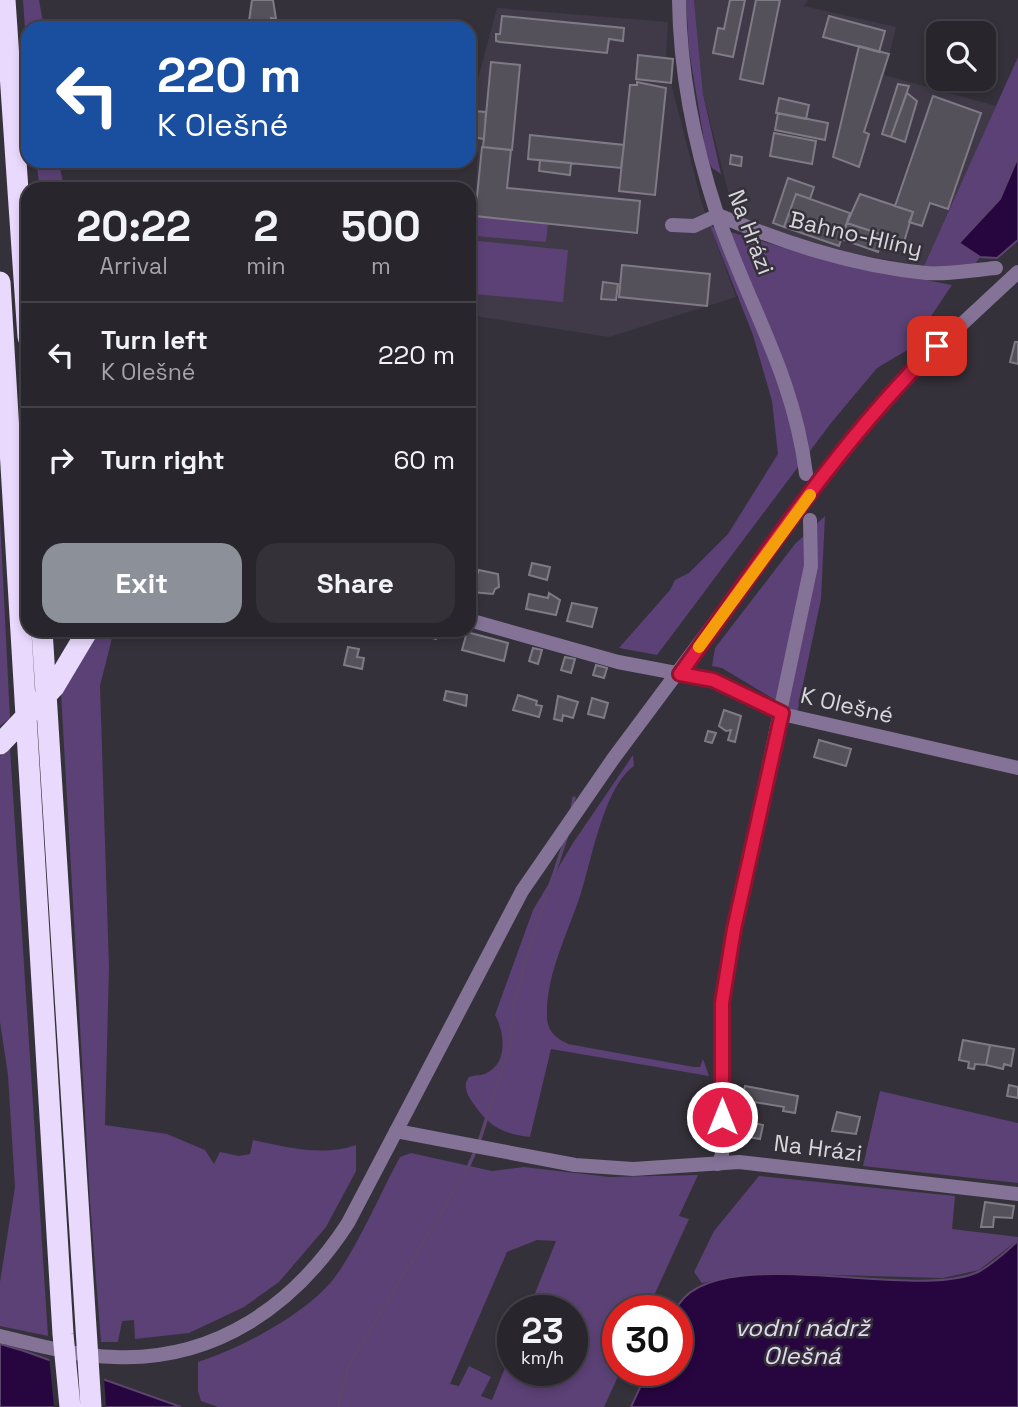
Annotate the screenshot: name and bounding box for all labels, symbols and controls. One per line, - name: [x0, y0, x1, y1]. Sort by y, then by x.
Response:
- map controls: [926, 21, 996, 91]
- button: search: [926, 21, 996, 91]
- text: 220 m: [157, 44, 301, 106]
- icon: left: [42, 49, 133, 140]
- text: K Olešné: [157, 105, 288, 145]
- street label: Na Hrázi: [721, 185, 781, 279]
- text: 20:22: [76, 200, 191, 253]
- text: 2: [253, 200, 278, 253]
- text: 500: [341, 200, 421, 253]
- street label: Bahno-Hlíny: [787, 204, 925, 264]
- text: Arrival: [99, 251, 168, 281]
- text: min: [246, 251, 286, 281]
- text: m: [371, 251, 391, 281]
- pin: [907, 316, 967, 376]
- text: Turn left: [101, 323, 208, 357]
- icon: arrive: [918, 327, 956, 365]
- icon: left: [42, 336, 80, 374]
- text: 220 m: [378, 338, 455, 372]
- text: K Olešné: [101, 357, 195, 387]
- icon: right: [42, 441, 80, 479]
- text: Turn right: [101, 443, 225, 477]
- text: 60 m: [393, 443, 455, 477]
- button: Exit: [42, 543, 242, 623]
- button: Share: [256, 543, 455, 623]
- street label: K Olešné: [798, 680, 896, 730]
- position arrow: [685, 1080, 759, 1154]
- street label: Na Hrázi: [772, 1128, 864, 1168]
- speed limit sign: 30: [602, 1295, 693, 1386]
- text: 23: [521, 1309, 564, 1353]
- water label: vodní nádrž Olešná: [735, 1312, 872, 1371]
- text: km/h: [521, 1346, 564, 1369]

